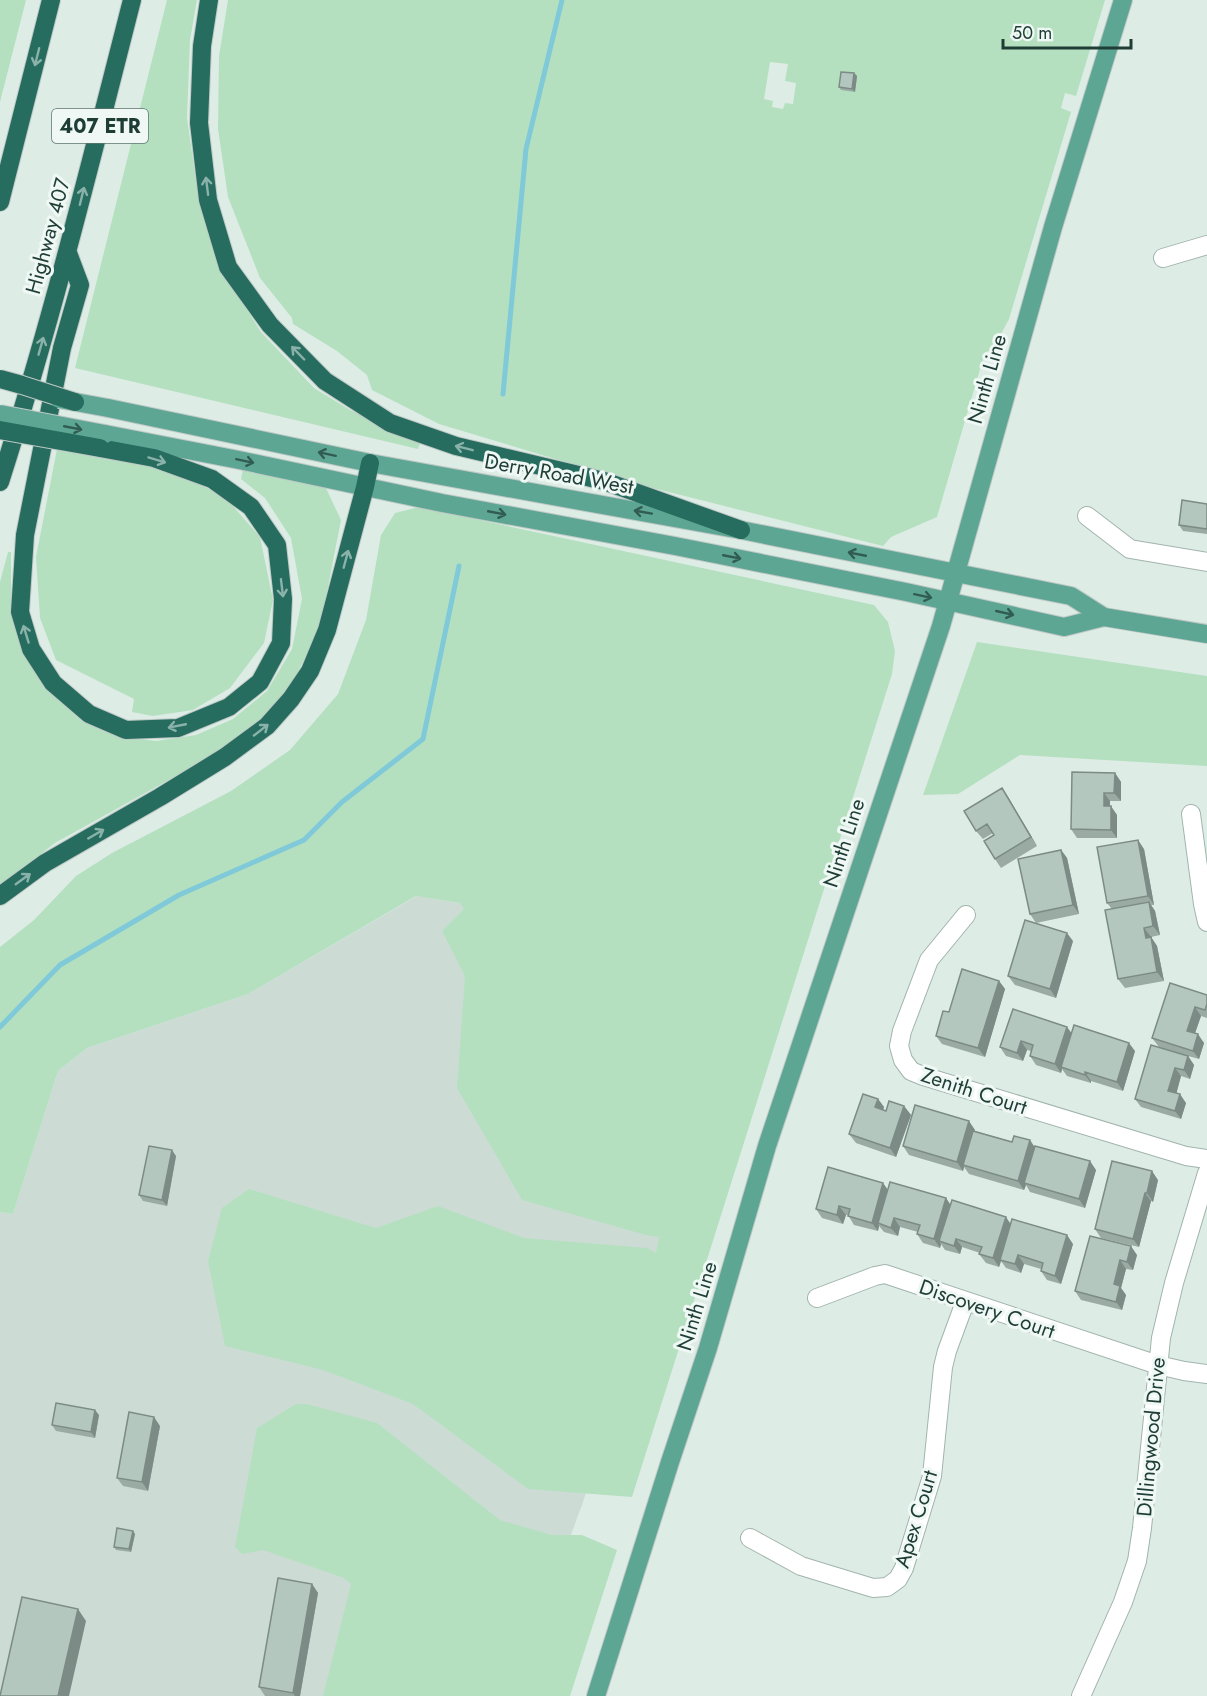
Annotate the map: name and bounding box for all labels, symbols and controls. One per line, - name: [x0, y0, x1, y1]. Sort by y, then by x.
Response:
- scale bar: [1003, 12, 1130, 50]
- text: 50 m: [1012, 20, 1052, 46]
- one-way arrow: [30, 47, 42, 66]
- road number: 407 ETR: [52, 109, 148, 143]
- street label: Highway 407: [18, 175, 78, 297]
- one-way arrow: [201, 176, 212, 196]
- one-way arrow: [77, 187, 89, 206]
- street label: Ninth Line: [960, 331, 1014, 427]
- one-way arrow: [36, 337, 47, 356]
- one-way arrow: [290, 346, 305, 361]
- one-way arrow: [63, 423, 82, 434]
- one-way arrow: [455, 441, 474, 453]
- street label: Derry Road West: [482, 446, 636, 502]
- one-way arrow: [318, 448, 337, 459]
- one-way arrow: [147, 455, 166, 466]
- one-way arrow: [234, 456, 254, 467]
- one-way arrow: [633, 506, 653, 517]
- one-way arrow: [487, 508, 507, 519]
- one-way arrow: [848, 548, 868, 559]
- one-way arrow: [340, 550, 352, 569]
- one-way arrow: [722, 552, 741, 563]
- one-way arrow: [277, 577, 288, 597]
- one-way arrow: [914, 590, 933, 602]
- one-way arrow: [995, 608, 1014, 620]
- one-way arrow: [20, 625, 31, 644]
- one-way arrow: [168, 721, 187, 732]
- one-way arrow: [253, 724, 269, 737]
- street label: Ninth Line: [816, 794, 873, 891]
- one-way arrow: [87, 828, 104, 840]
- one-way arrow: [14, 873, 30, 886]
- street label: Zenith Court: [917, 1060, 1031, 1122]
- street label: Ninth Line: [669, 1258, 725, 1354]
- street label: Discovery Court: [915, 1272, 1059, 1346]
- street label: Dillingwood Drive: [1129, 1356, 1173, 1518]
- street label: Apex Court: [887, 1467, 945, 1571]

